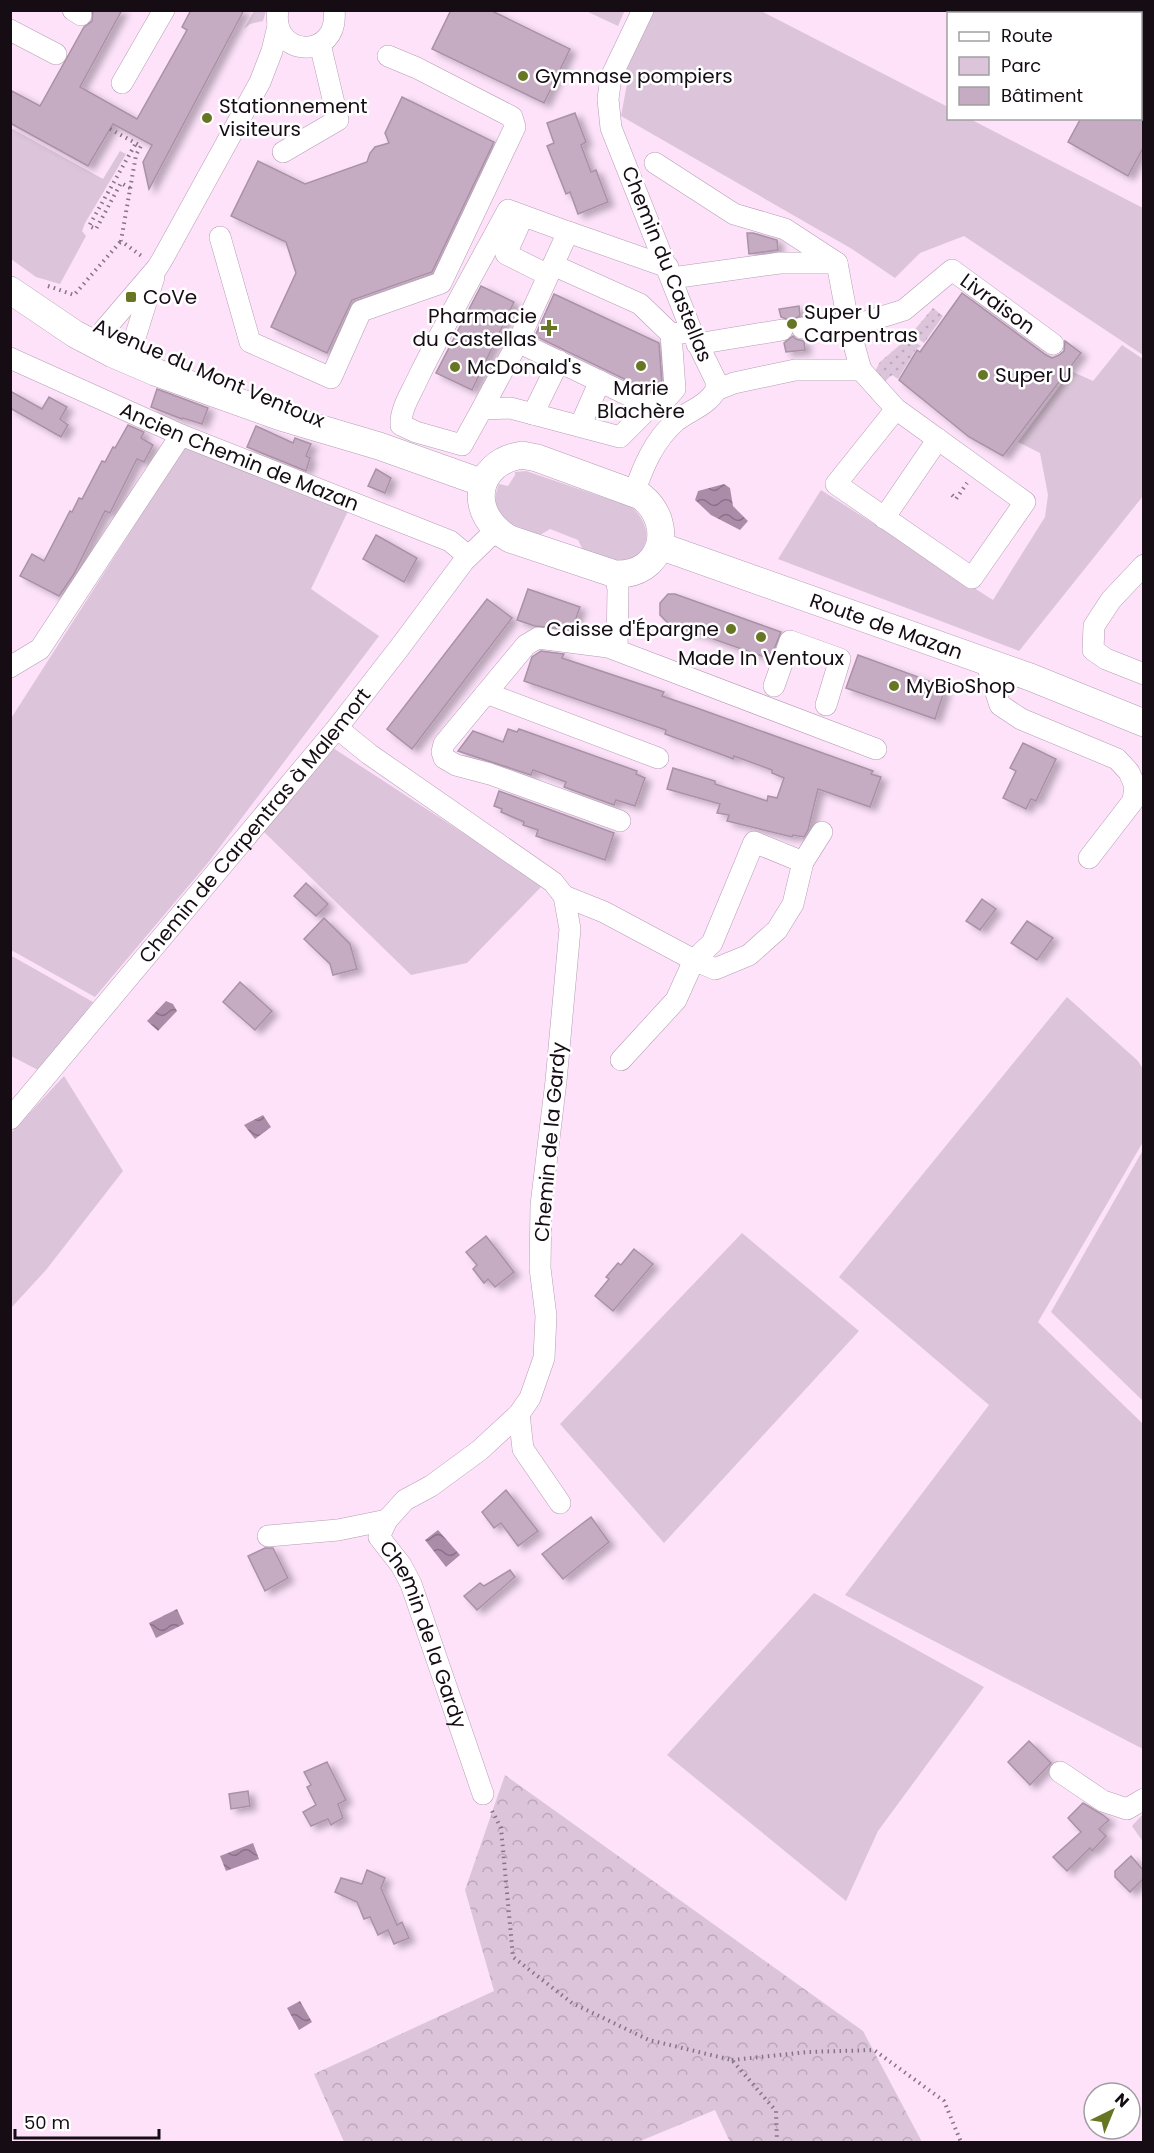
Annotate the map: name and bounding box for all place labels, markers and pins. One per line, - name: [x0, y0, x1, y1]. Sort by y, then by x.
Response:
- place label: Gymnase pompiers: [535, 62, 733, 90]
- marker: Gymnase pompiers: [516, 69, 530, 83]
- place label: Stationnement visiteurs: [219, 92, 368, 143]
- marker: Stationnement visiteurs: [200, 111, 214, 125]
- place label: CoVe: [143, 283, 197, 311]
- marker: CoVe: [124, 290, 138, 304]
- place label: Super U Carpentras: [804, 298, 918, 349]
- place label: Pharmacie du Castellas: [412, 302, 537, 353]
- marker: Super U Carpentras: [785, 317, 799, 331]
- marker: Pharmacie du Castellas: [542, 321, 556, 335]
- place label: McDonald's: [467, 353, 582, 381]
- marker: Marie Blachère: [634, 359, 648, 373]
- marker: McDonald's: [448, 360, 462, 374]
- place label: Super U: [995, 361, 1072, 389]
- marker: Super U: [976, 368, 990, 382]
- place label: Marie Blachère: [597, 374, 685, 425]
- place label: Caisse d'Épargne: [546, 615, 719, 643]
- marker: Caisse d'Épargne: [724, 622, 738, 636]
- marker: Made In Ventoux: [754, 630, 768, 644]
- place label: Made In Ventoux: [678, 644, 845, 672]
- place label: MyBioShop: [906, 672, 1015, 700]
- marker: MyBioShop: [887, 679, 901, 693]

